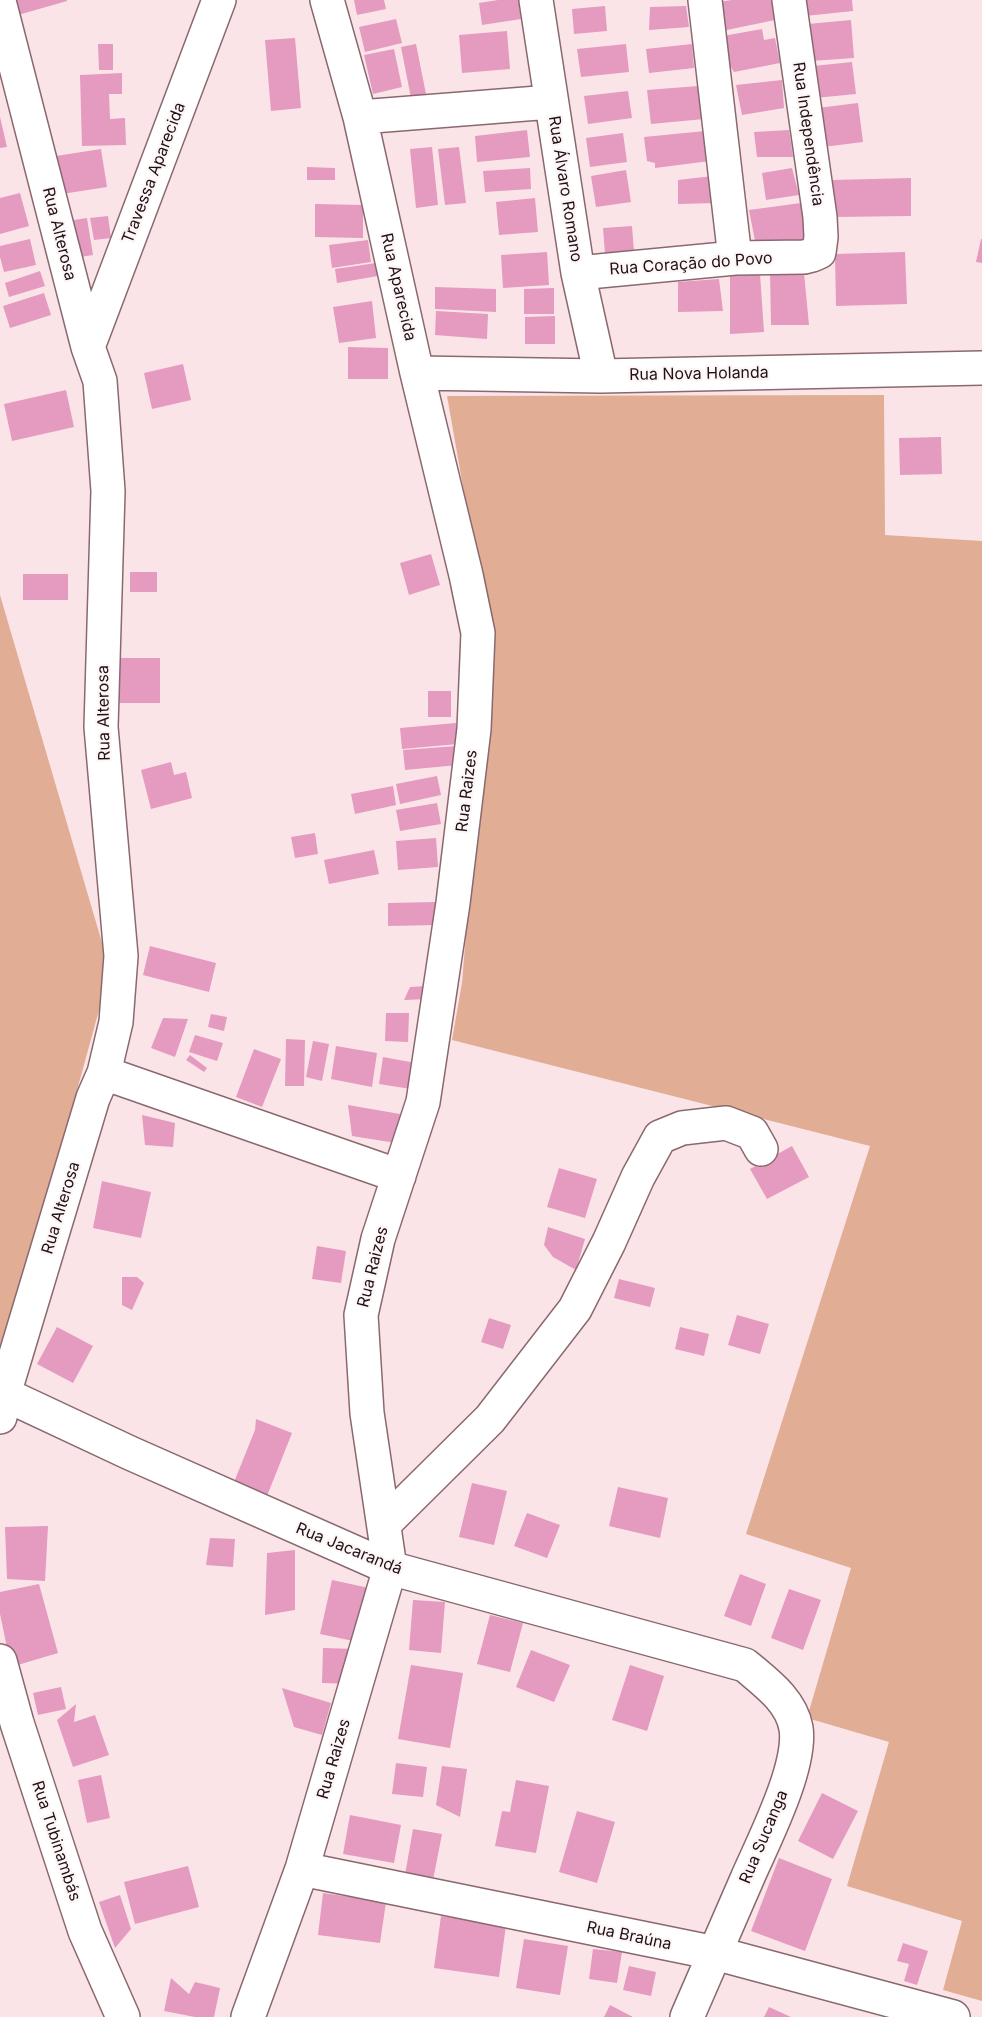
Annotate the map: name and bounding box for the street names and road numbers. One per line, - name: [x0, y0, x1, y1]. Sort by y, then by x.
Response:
- street label: Rua Independência: [788, 61, 828, 207]
- street label: Travessa Aparecida: [118, 100, 190, 246]
- street label: Rua Álvaro Romano: [544, 115, 586, 263]
- street label: Rua Alterosa: [38, 185, 80, 283]
- street label: Rua Aparecida: [376, 231, 420, 343]
- street label: Rua Coração do Povo: [609, 249, 773, 279]
- street label: Rua Nova Holanda: [629, 363, 769, 385]
- street label: Rua Alterosa: [94, 665, 114, 761]
- street label: Rua Raizes: [452, 749, 482, 833]
- street label: Rua Alterosa: [38, 1159, 84, 1257]
- street label: Rua Raizes: [354, 1225, 392, 1309]
- street label: Rua Jacarandá: [293, 1519, 405, 1579]
- street label: Rua Raizes: [313, 1717, 355, 1801]
- street label: Rua Tubinambás: [28, 1778, 84, 1904]
- street label: Rua Sucanga: [736, 1787, 792, 1887]
- street label: Rua Braúna: [585, 1918, 673, 1954]

